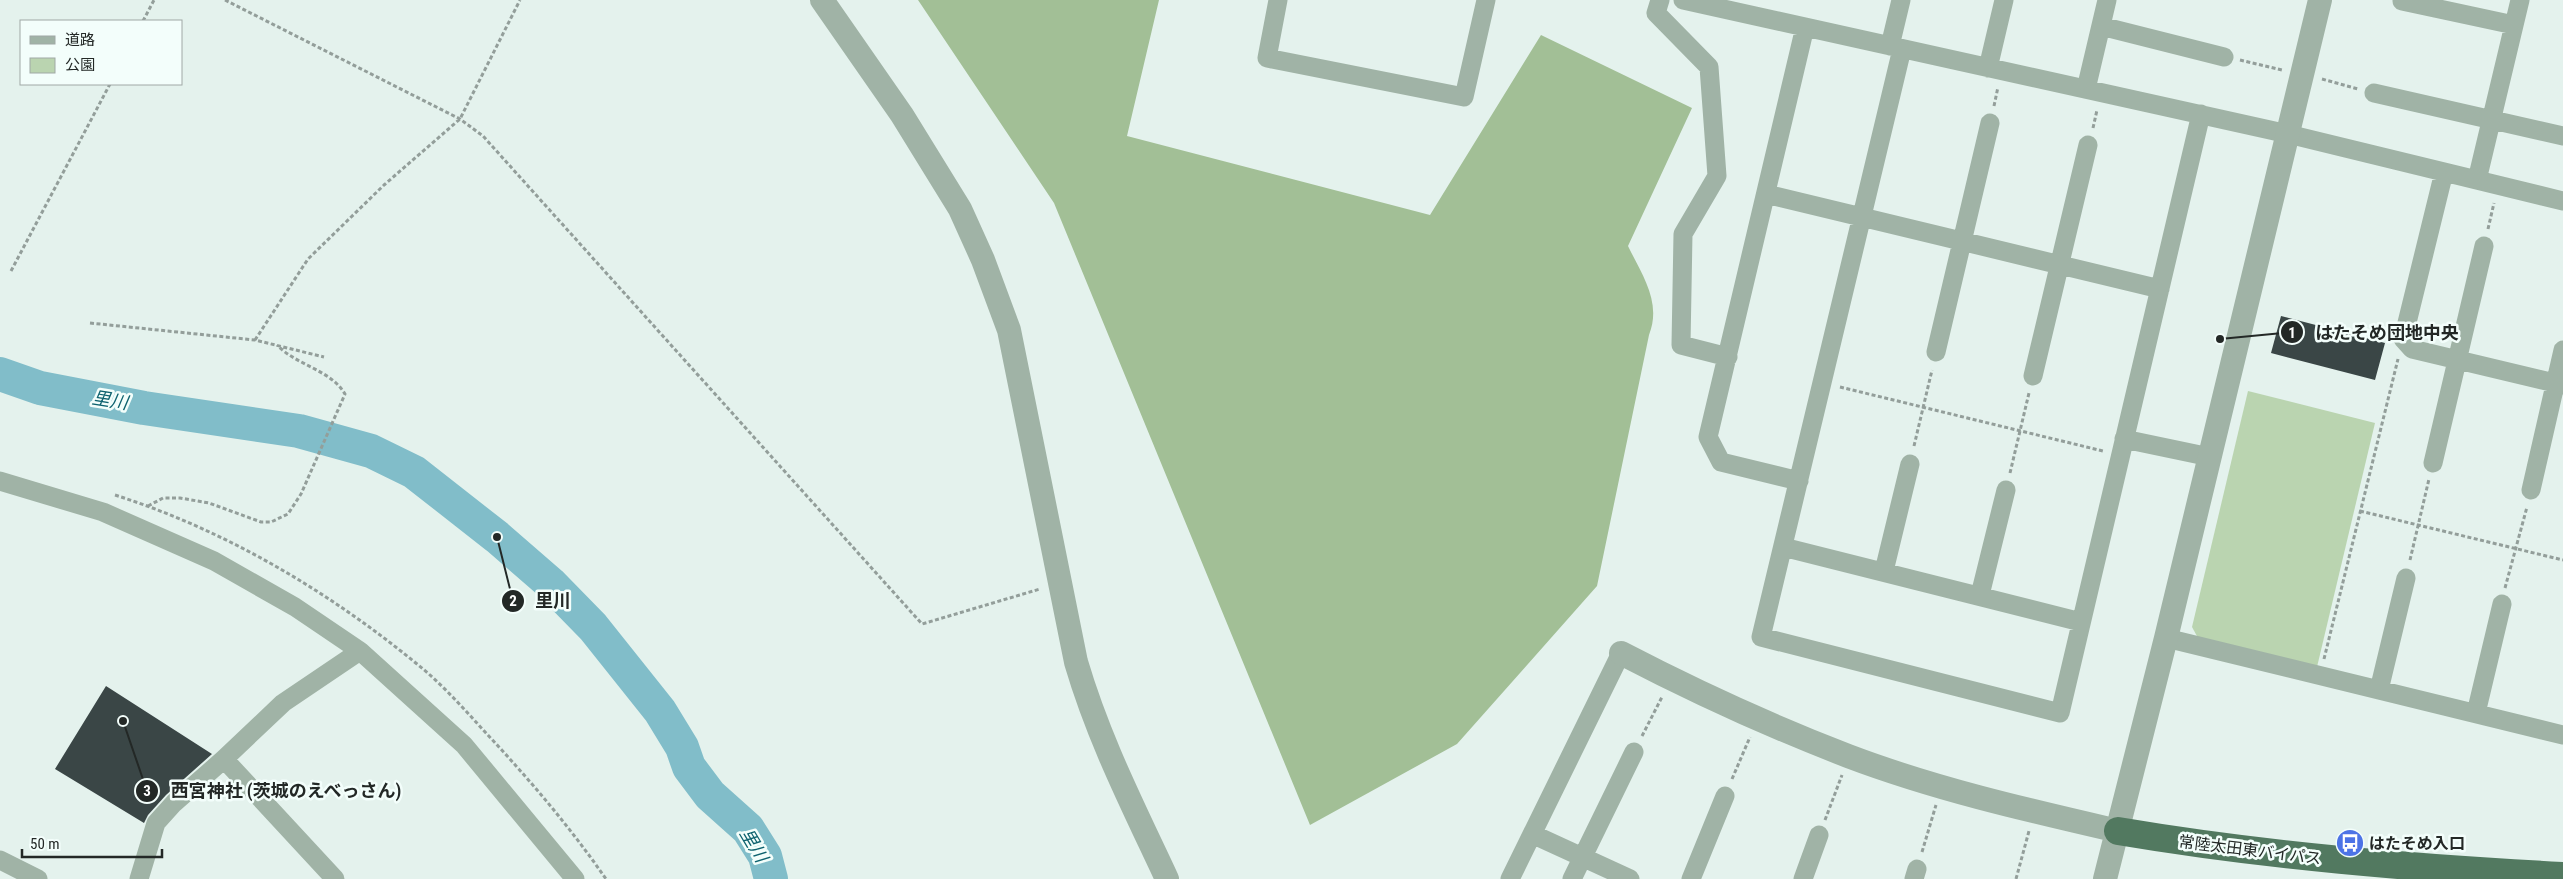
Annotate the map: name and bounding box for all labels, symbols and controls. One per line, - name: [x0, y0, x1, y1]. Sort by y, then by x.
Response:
- legend: [20, 20, 182, 85]
- text: 道路: [65, 31, 95, 49]
- text: 公園: [65, 56, 95, 74]
- callout: はたそめ団地中央: [2280, 316, 2469, 349]
- text: はたそめ団地中央: [2315, 322, 2459, 343]
- text: 1: [2288, 324, 2296, 342]
- water label: 里川: [91, 387, 131, 413]
- callout: 里川: [500, 584, 581, 617]
- text: 里川: [535, 590, 571, 611]
- text: 2: [509, 592, 517, 610]
- callout: 西宮神社 (茨城のえべっさん): [135, 774, 411, 807]
- text: 西宮神社 (茨城のえべっさん): [171, 780, 401, 802]
- text: 3: [143, 782, 151, 800]
- water label: 里川: [736, 824, 773, 868]
- scale bar: [22, 826, 162, 858]
- bus stop icon: はたそめ入口: [2335, 828, 2365, 858]
- street label: 常陸太田東バイパス: [2178, 832, 2322, 868]
- place label: はたそめ入口: [2369, 834, 2465, 853]
- text: 50 m: [30, 835, 60, 853]

